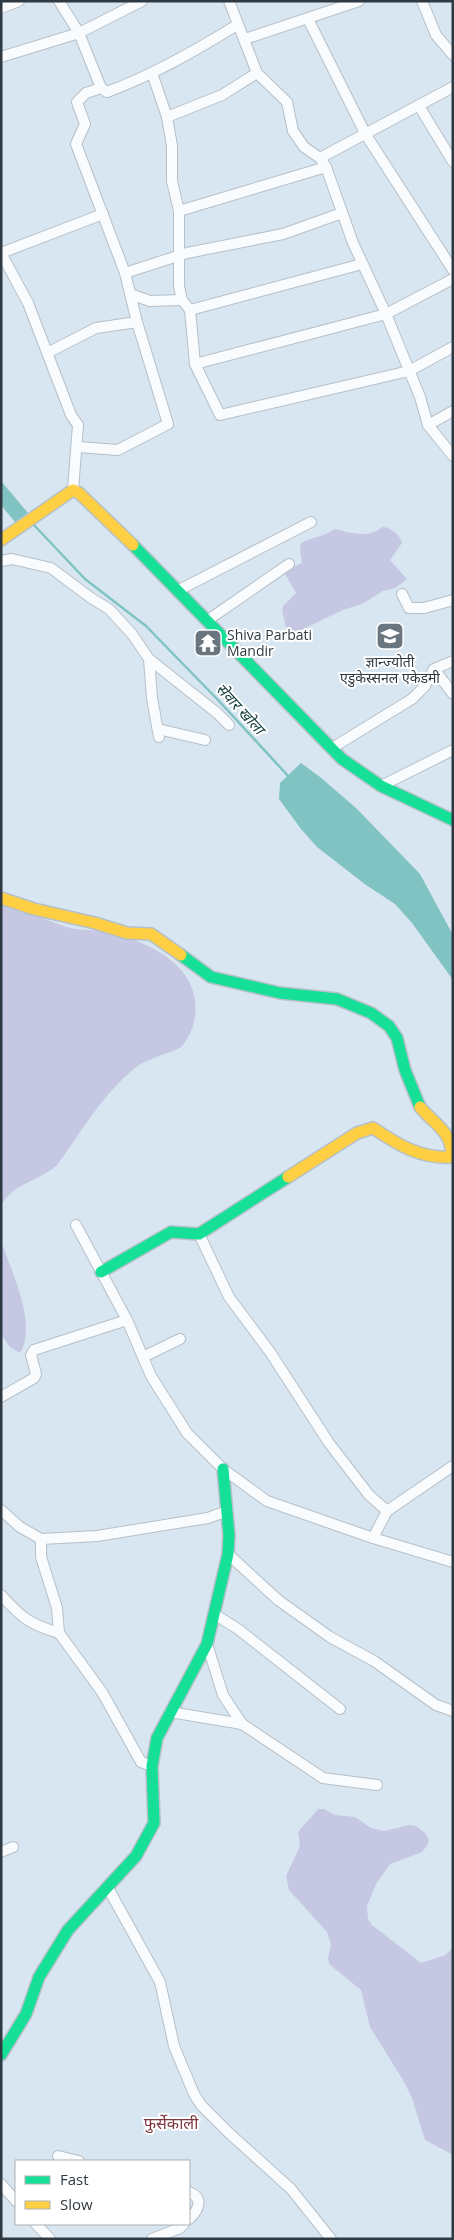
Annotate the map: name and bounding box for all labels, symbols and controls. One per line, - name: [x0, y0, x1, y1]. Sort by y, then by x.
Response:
- school or university icon: ज्ञान्ज्योती एडुकेस्सनल एकेडमी: [375, 621, 405, 651]
- place label: Shiva Parbati Mandir: [227, 625, 312, 660]
- temple icon: Shiva Parbati Mandir: [193, 628, 223, 658]
- place label: ज्ञान्ज्योती एडुकेस्सनल एकेडमी: [340, 652, 440, 688]
- water label: सेवार खोला: [212, 679, 272, 740]
- district label: फुर्सेकाली: [144, 2112, 199, 2134]
- legend: [15, 2160, 190, 2225]
- text: Fast: [60, 2169, 89, 2189]
- text: Slow: [60, 2194, 93, 2214]

